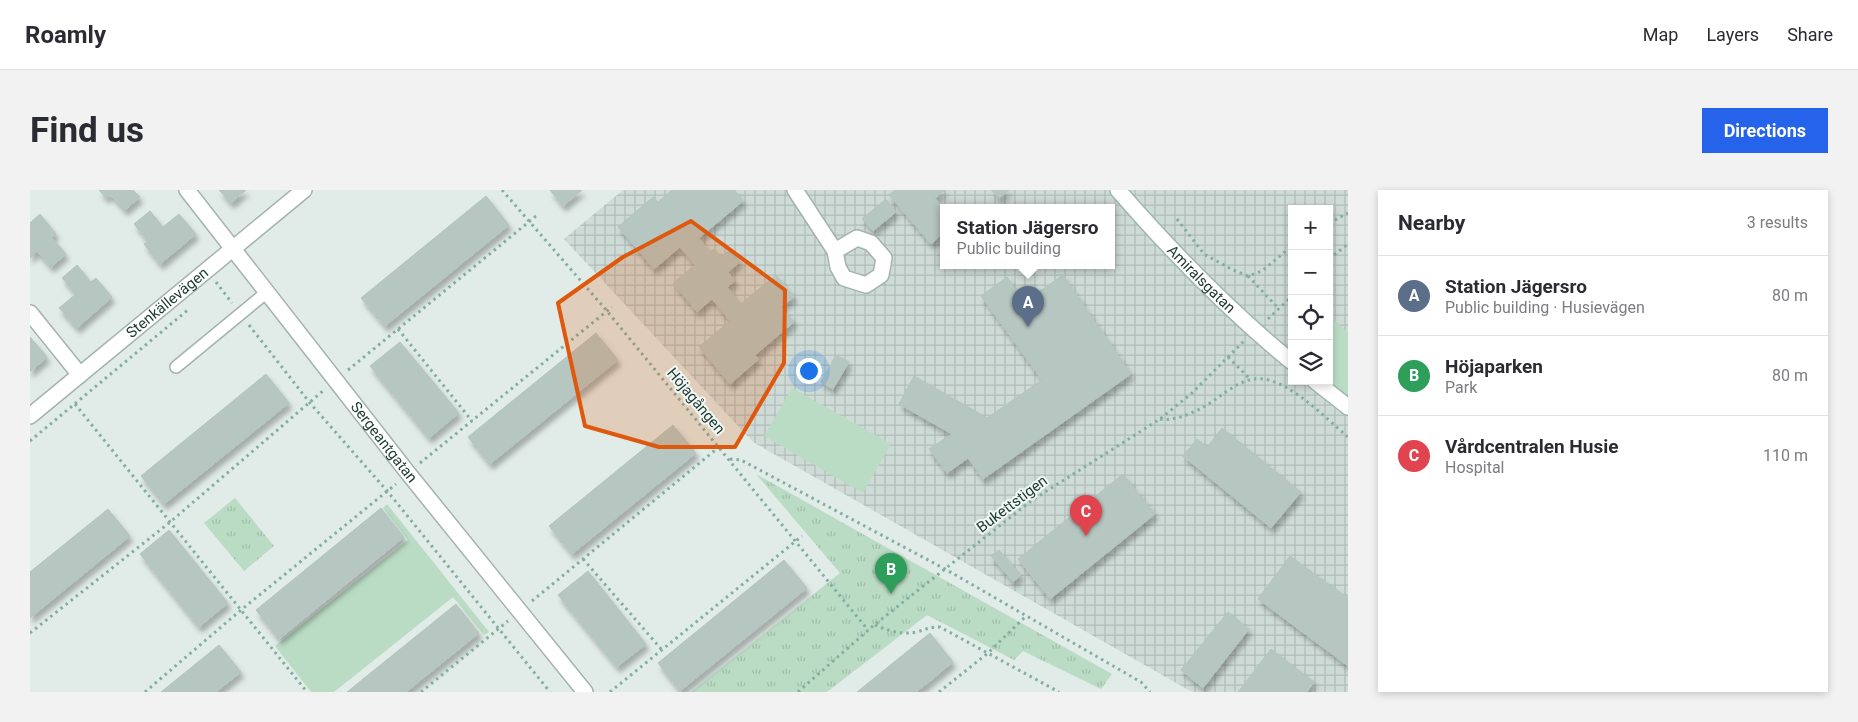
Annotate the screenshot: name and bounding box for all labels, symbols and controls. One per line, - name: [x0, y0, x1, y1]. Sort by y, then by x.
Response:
- text: Roamly: [25, 21, 106, 49]
- text: Map: [1643, 24, 1678, 45]
- text: Layers: [1706, 24, 1759, 45]
- text: Share: [1787, 24, 1833, 45]
- button: Directions: [1702, 108, 1828, 153]
- text: Find us: [30, 110, 144, 151]
- popup: [940, 204, 1115, 269]
- map controls: [1288, 205, 1333, 385]
- button: +: [1288, 205, 1333, 250]
- text: Nearby: [1398, 211, 1465, 235]
- text: 3 results: [1747, 213, 1808, 232]
- text: Station Jägersro: [957, 216, 1098, 239]
- text: Public building: [957, 239, 1061, 258]
- street label: Amiralsgatan: [1163, 241, 1239, 317]
- button: −: [1288, 250, 1333, 295]
- street label: Stenkällevägen: [123, 264, 212, 342]
- text: Station Jägersro: [1445, 275, 1587, 298]
- pin: A: [1012, 286, 1044, 327]
- text: A: [1409, 286, 1419, 305]
- text: 80 m: [1772, 286, 1808, 305]
- button: locate: [1288, 295, 1333, 340]
- text: Public building · Husievägen: [1445, 298, 1645, 317]
- button: layers: [1288, 340, 1333, 385]
- text: Höjaparken: [1445, 355, 1543, 378]
- your location: [796, 358, 822, 384]
- street label: Höjagången: [663, 364, 729, 438]
- text: B: [1409, 366, 1419, 385]
- text: 80 m: [1772, 366, 1808, 385]
- text: Park: [1445, 378, 1477, 397]
- street label: Sergeantgatan: [347, 398, 421, 486]
- text: Vårdcentralen Husie: [1445, 435, 1618, 458]
- text: C: [1409, 446, 1419, 465]
- text: 110 m: [1763, 446, 1808, 465]
- text: Hospital: [1445, 458, 1505, 477]
- street label: Bukettstigen: [973, 472, 1051, 536]
- pin: C: [1070, 495, 1102, 536]
- pin: B: [875, 553, 907, 594]

